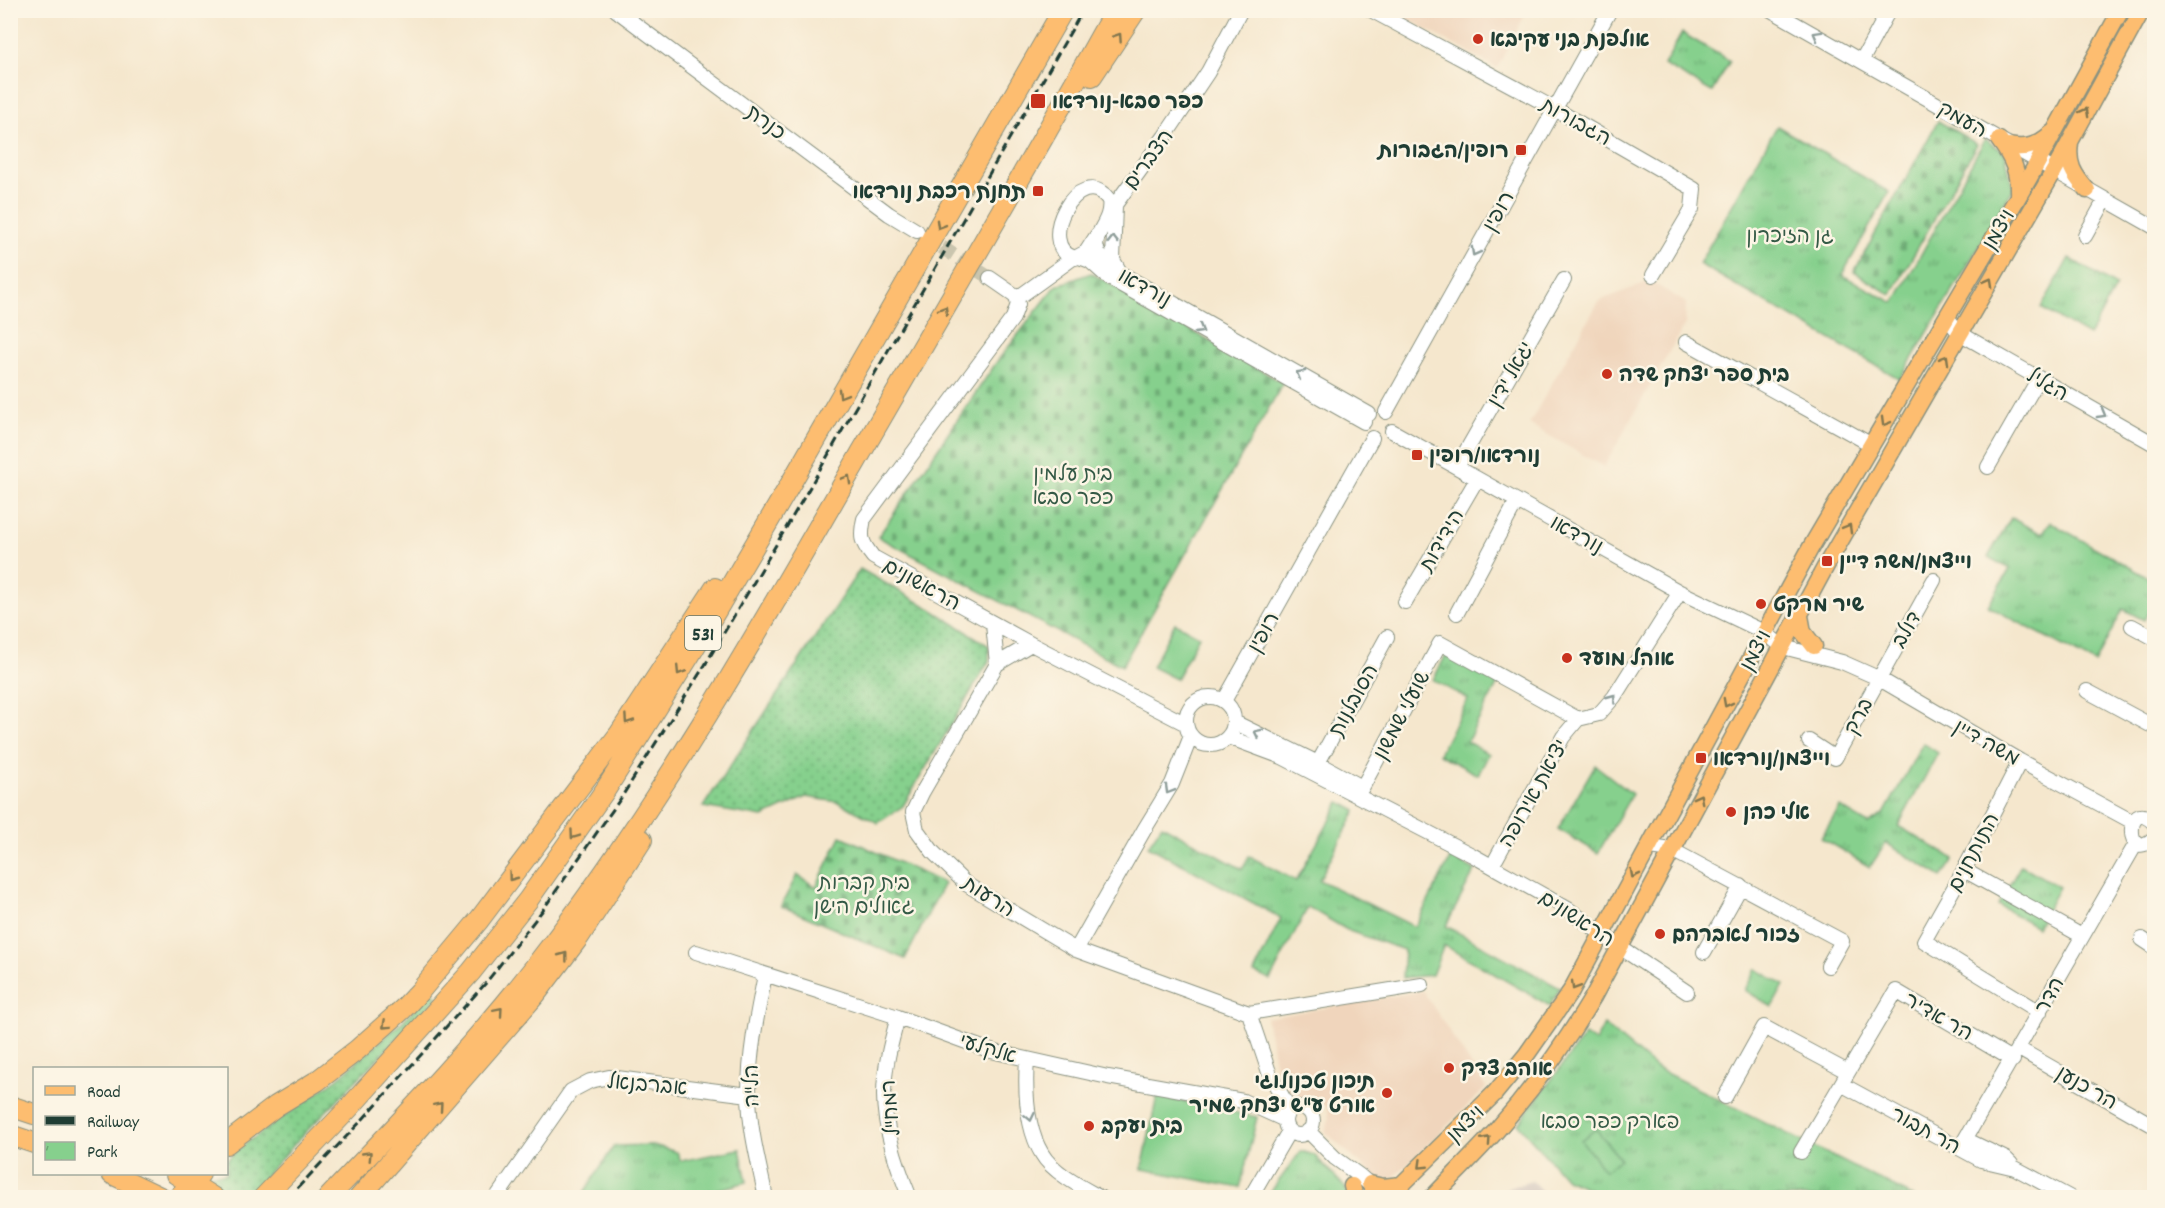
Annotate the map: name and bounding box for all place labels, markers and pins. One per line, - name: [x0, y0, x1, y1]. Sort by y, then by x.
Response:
- place label: אולפנת בני עקיבא: [1490, 27, 1650, 57]
- marker: אולפנת בני עקיבא: [1471, 32, 1485, 46]
- place label: כפר סבא-נורדאו: [1052, 89, 1204, 119]
- marker: כפר סבא-נורדאו: [1029, 92, 1047, 110]
- place label: רופין/הגבורות: [1376, 138, 1509, 168]
- marker: רופין/הגבורות: [1514, 143, 1528, 157]
- place label: תחנת רכבת נורדאו: [853, 179, 1026, 209]
- marker: תחנת רכבת נורדאו: [1031, 184, 1045, 198]
- place label: בית ספר יצחק שדה: [1619, 362, 1790, 392]
- marker: בית ספר יצחק שדה: [1600, 367, 1614, 381]
- place label: נורדאו/רופין: [1429, 443, 1540, 473]
- marker: נורדאו/רופין: [1410, 448, 1424, 462]
- place label: וייצמן/משה דיין: [1839, 549, 1972, 579]
- marker: וייצמן/משה דיין: [1820, 554, 1834, 568]
- place label: שיר מרקט: [1773, 592, 1864, 622]
- marker: שיר מרקט: [1754, 597, 1768, 611]
- place label: אוהל מועד: [1579, 646, 1675, 676]
- marker: אוהל מועד: [1560, 651, 1574, 665]
- place label: וייצמן/נורדאו: [1713, 746, 1830, 776]
- marker: וייצמן/נורדאו: [1694, 751, 1708, 765]
- place label: אלי כהן: [1743, 800, 1810, 830]
- marker: אלי כהן: [1724, 805, 1738, 819]
- place label: זכור לאברהם: [1672, 922, 1800, 952]
- marker: זכור לאברהם: [1653, 927, 1667, 941]
- place label: אוהב צדק: [1461, 1056, 1553, 1086]
- marker: אוהב צדק: [1442, 1061, 1456, 1075]
- place label: תיכון טכנולוגי אורט ע"ש יצחק שמיר: [1189, 1069, 1375, 1123]
- marker: תיכון טכנולוגי אורט ע"ש יצחק שמיר: [1380, 1086, 1394, 1100]
- place label: בית יעקב: [1101, 1114, 1183, 1144]
- marker: בית יעקב: [1082, 1119, 1096, 1133]

